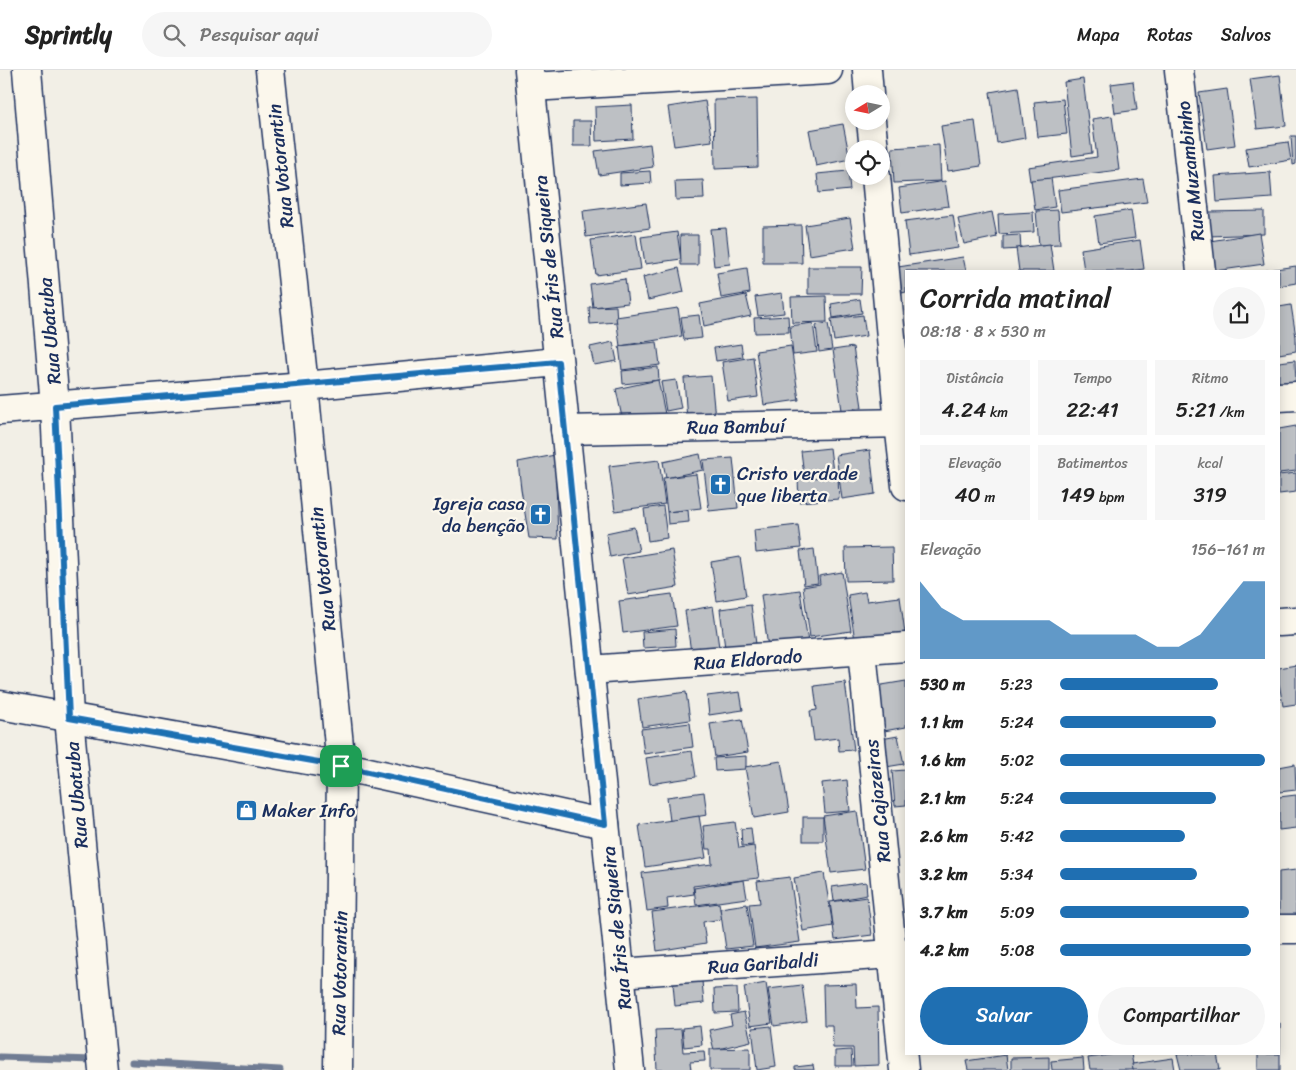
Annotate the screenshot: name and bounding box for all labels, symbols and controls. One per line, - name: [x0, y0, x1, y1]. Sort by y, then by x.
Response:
- search box: [142, 12, 492, 57]
- text: Sprintly: [25, 14, 112, 56]
- text: Pesquisar aqui: [200, 18, 319, 51]
- text: Mapa: [1077, 19, 1119, 51]
- text: Rotas: [1147, 19, 1193, 51]
- text: Salvos: [1221, 19, 1271, 51]
- icon: search: [160, 21, 188, 49]
- north arrow: [845, 85, 890, 130]
- map controls: [845, 85, 890, 185]
- street label: Rua Muzambinho: [1167, 99, 1214, 243]
- street label: Rua Votorantin: [258, 102, 303, 230]
- button: locate: [845, 140, 890, 185]
- street label: Rua Íris de Siqueira: [523, 173, 573, 340]
- text: Corrida matinal: [920, 273, 1111, 322]
- street label: Rua Ubatuba: [28, 276, 71, 386]
- button: share: [1213, 287, 1265, 339]
- text: 08:18 · 8 × 530 m: [920, 317, 1046, 346]
- text: Distância: [946, 366, 1003, 391]
- text: Tempo: [1073, 366, 1112, 391]
- text: Ritmo: [1192, 366, 1228, 391]
- text: 4.24: [942, 391, 986, 429]
- text: 22:41: [1066, 391, 1119, 429]
- text: 5:21: [1176, 391, 1216, 429]
- text: km: [986, 400, 1008, 425]
- text: /km: [1216, 400, 1245, 425]
- street label: Rua Bambuí: [687, 409, 788, 444]
- text: Elevação: [948, 451, 1002, 476]
- text: Batimentos: [1057, 451, 1128, 476]
- text: kcal: [1197, 451, 1223, 476]
- place label: Cristo verdade que liberta: [737, 457, 858, 512]
- church icon: Cristo verdade que liberta: [709, 472, 733, 496]
- text: 40: [954, 476, 981, 514]
- text: 149: [1060, 476, 1095, 514]
- text: 319: [1193, 476, 1227, 514]
- text: m: [981, 485, 995, 510]
- text: bpm: [1095, 485, 1125, 510]
- place label: Igreja casa da benção: [432, 487, 525, 542]
- church icon: Igreja casa da benção: [529, 502, 553, 526]
- street label: Rua Votorantin: [300, 505, 345, 633]
- text: Elevação: [920, 535, 981, 564]
- text: 156–161 m: [1191, 535, 1265, 564]
- street label: Rua Eldorado: [693, 639, 804, 680]
- text: 530 m: [920, 670, 965, 699]
- text: 5:23: [1000, 670, 1033, 699]
- text: 1.1 km: [920, 708, 964, 737]
- text: 5:24: [1000, 708, 1034, 737]
- street label: Rua Cajazeiras: [855, 738, 900, 864]
- street label: Rua Ubatuba: [55, 740, 98, 850]
- pin: [320, 745, 362, 787]
- text: 1.6 km: [920, 746, 966, 775]
- text: 5:02: [1000, 746, 1034, 775]
- icon: arrive: [327, 752, 355, 780]
- text: 2.1 km: [920, 784, 966, 813]
- text: 5:24: [1000, 784, 1034, 813]
- place label: Maker Info: [262, 794, 355, 827]
- shop icon: Maker Info: [234, 798, 258, 822]
- text: 2.6 km: [920, 822, 968, 851]
- text: 5:42: [1000, 822, 1034, 851]
- street label: Rua Íris de Siqueira: [591, 844, 641, 1011]
- text: 3.2 km: [920, 860, 968, 889]
- text: 5:34: [1000, 860, 1033, 889]
- text: 3.7 km: [920, 898, 968, 927]
- text: 5:09: [1000, 898, 1035, 927]
- street label: Rua Votorantin: [322, 910, 357, 1036]
- text: 4.2 km: [920, 936, 969, 965]
- text: 5:08: [1000, 936, 1034, 965]
- street label: Rua Garibaldi: [707, 943, 820, 984]
- button: Salvar: [920, 987, 1088, 1045]
- button: Compartilhar: [1098, 987, 1265, 1045]

